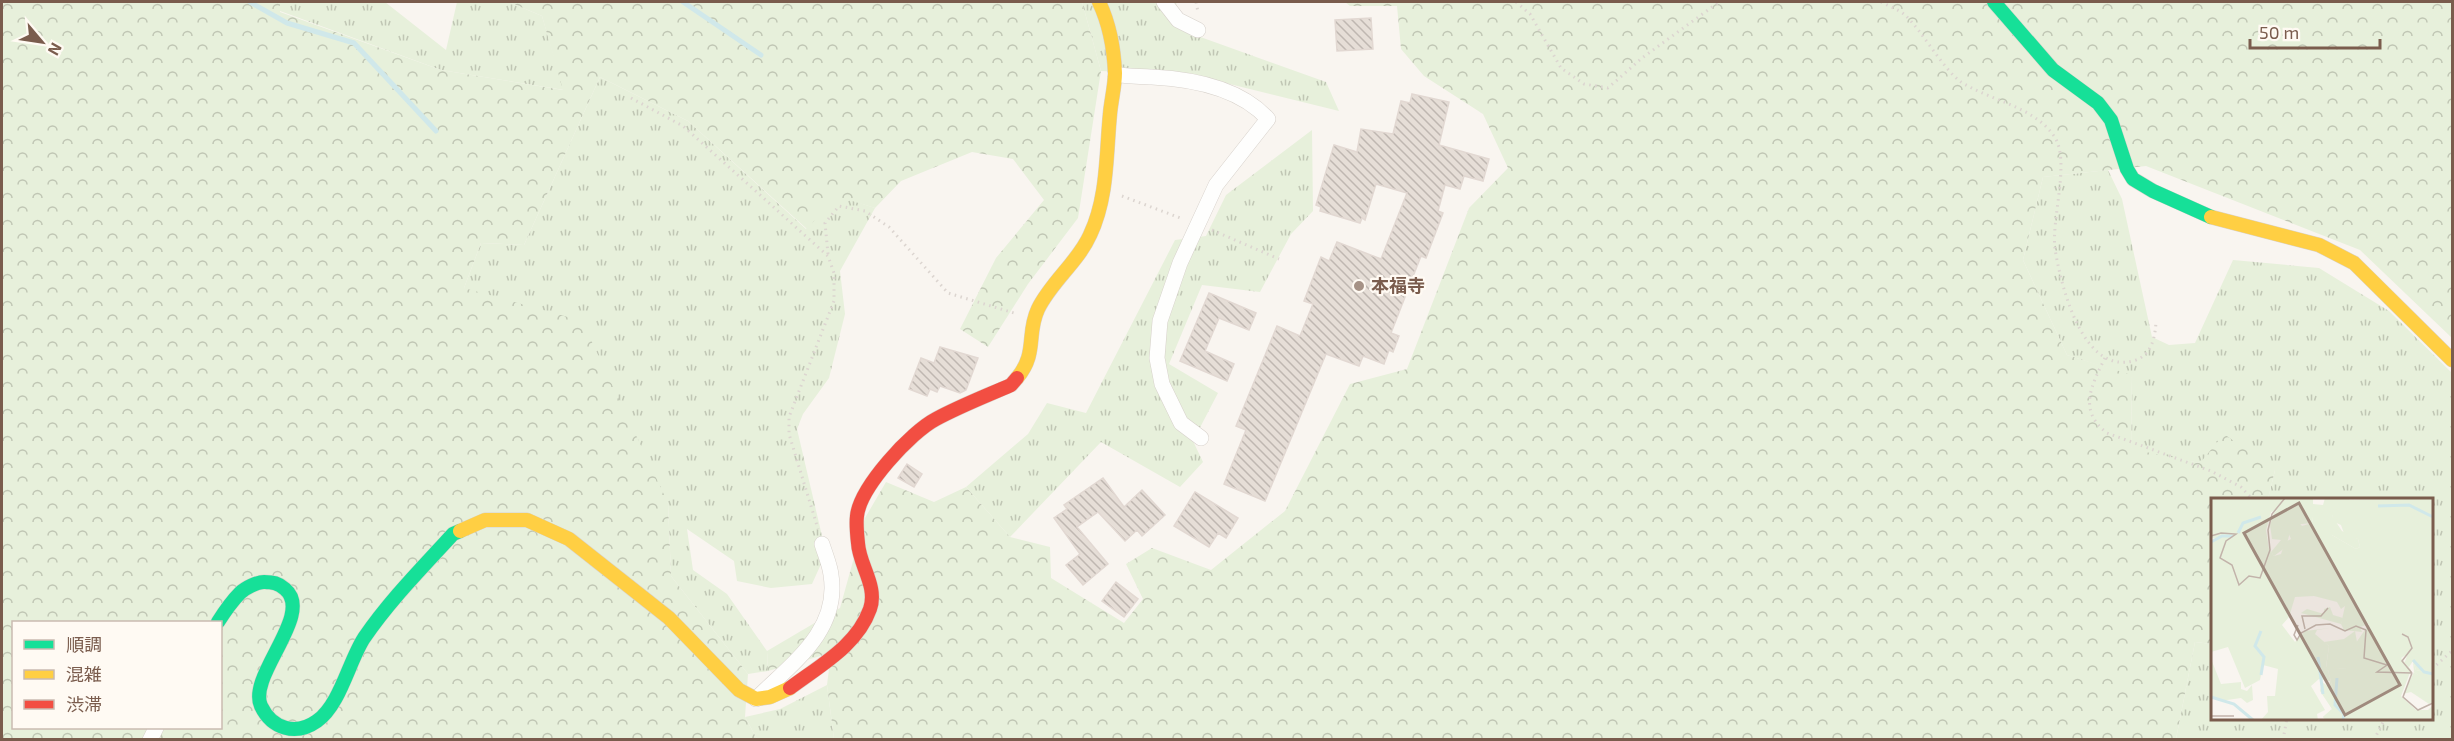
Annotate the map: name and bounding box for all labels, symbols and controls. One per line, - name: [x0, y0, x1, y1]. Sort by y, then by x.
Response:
- north arrow: [12, 12, 72, 72]
- scale bar: [2250, 12, 2380, 50]
- text: 50 m: [2259, 21, 2299, 43]
- text: N: [44, 40, 67, 59]
- place label: 本福寺: [1371, 274, 1425, 296]
- marker: 本福寺: [1352, 279, 1366, 293]
- inset map: [2211, 498, 2433, 720]
- legend: [12, 621, 222, 729]
- text: 順調: [66, 633, 102, 655]
- text: 混雑: [66, 663, 102, 685]
- text: 渋滞: [66, 693, 102, 715]

